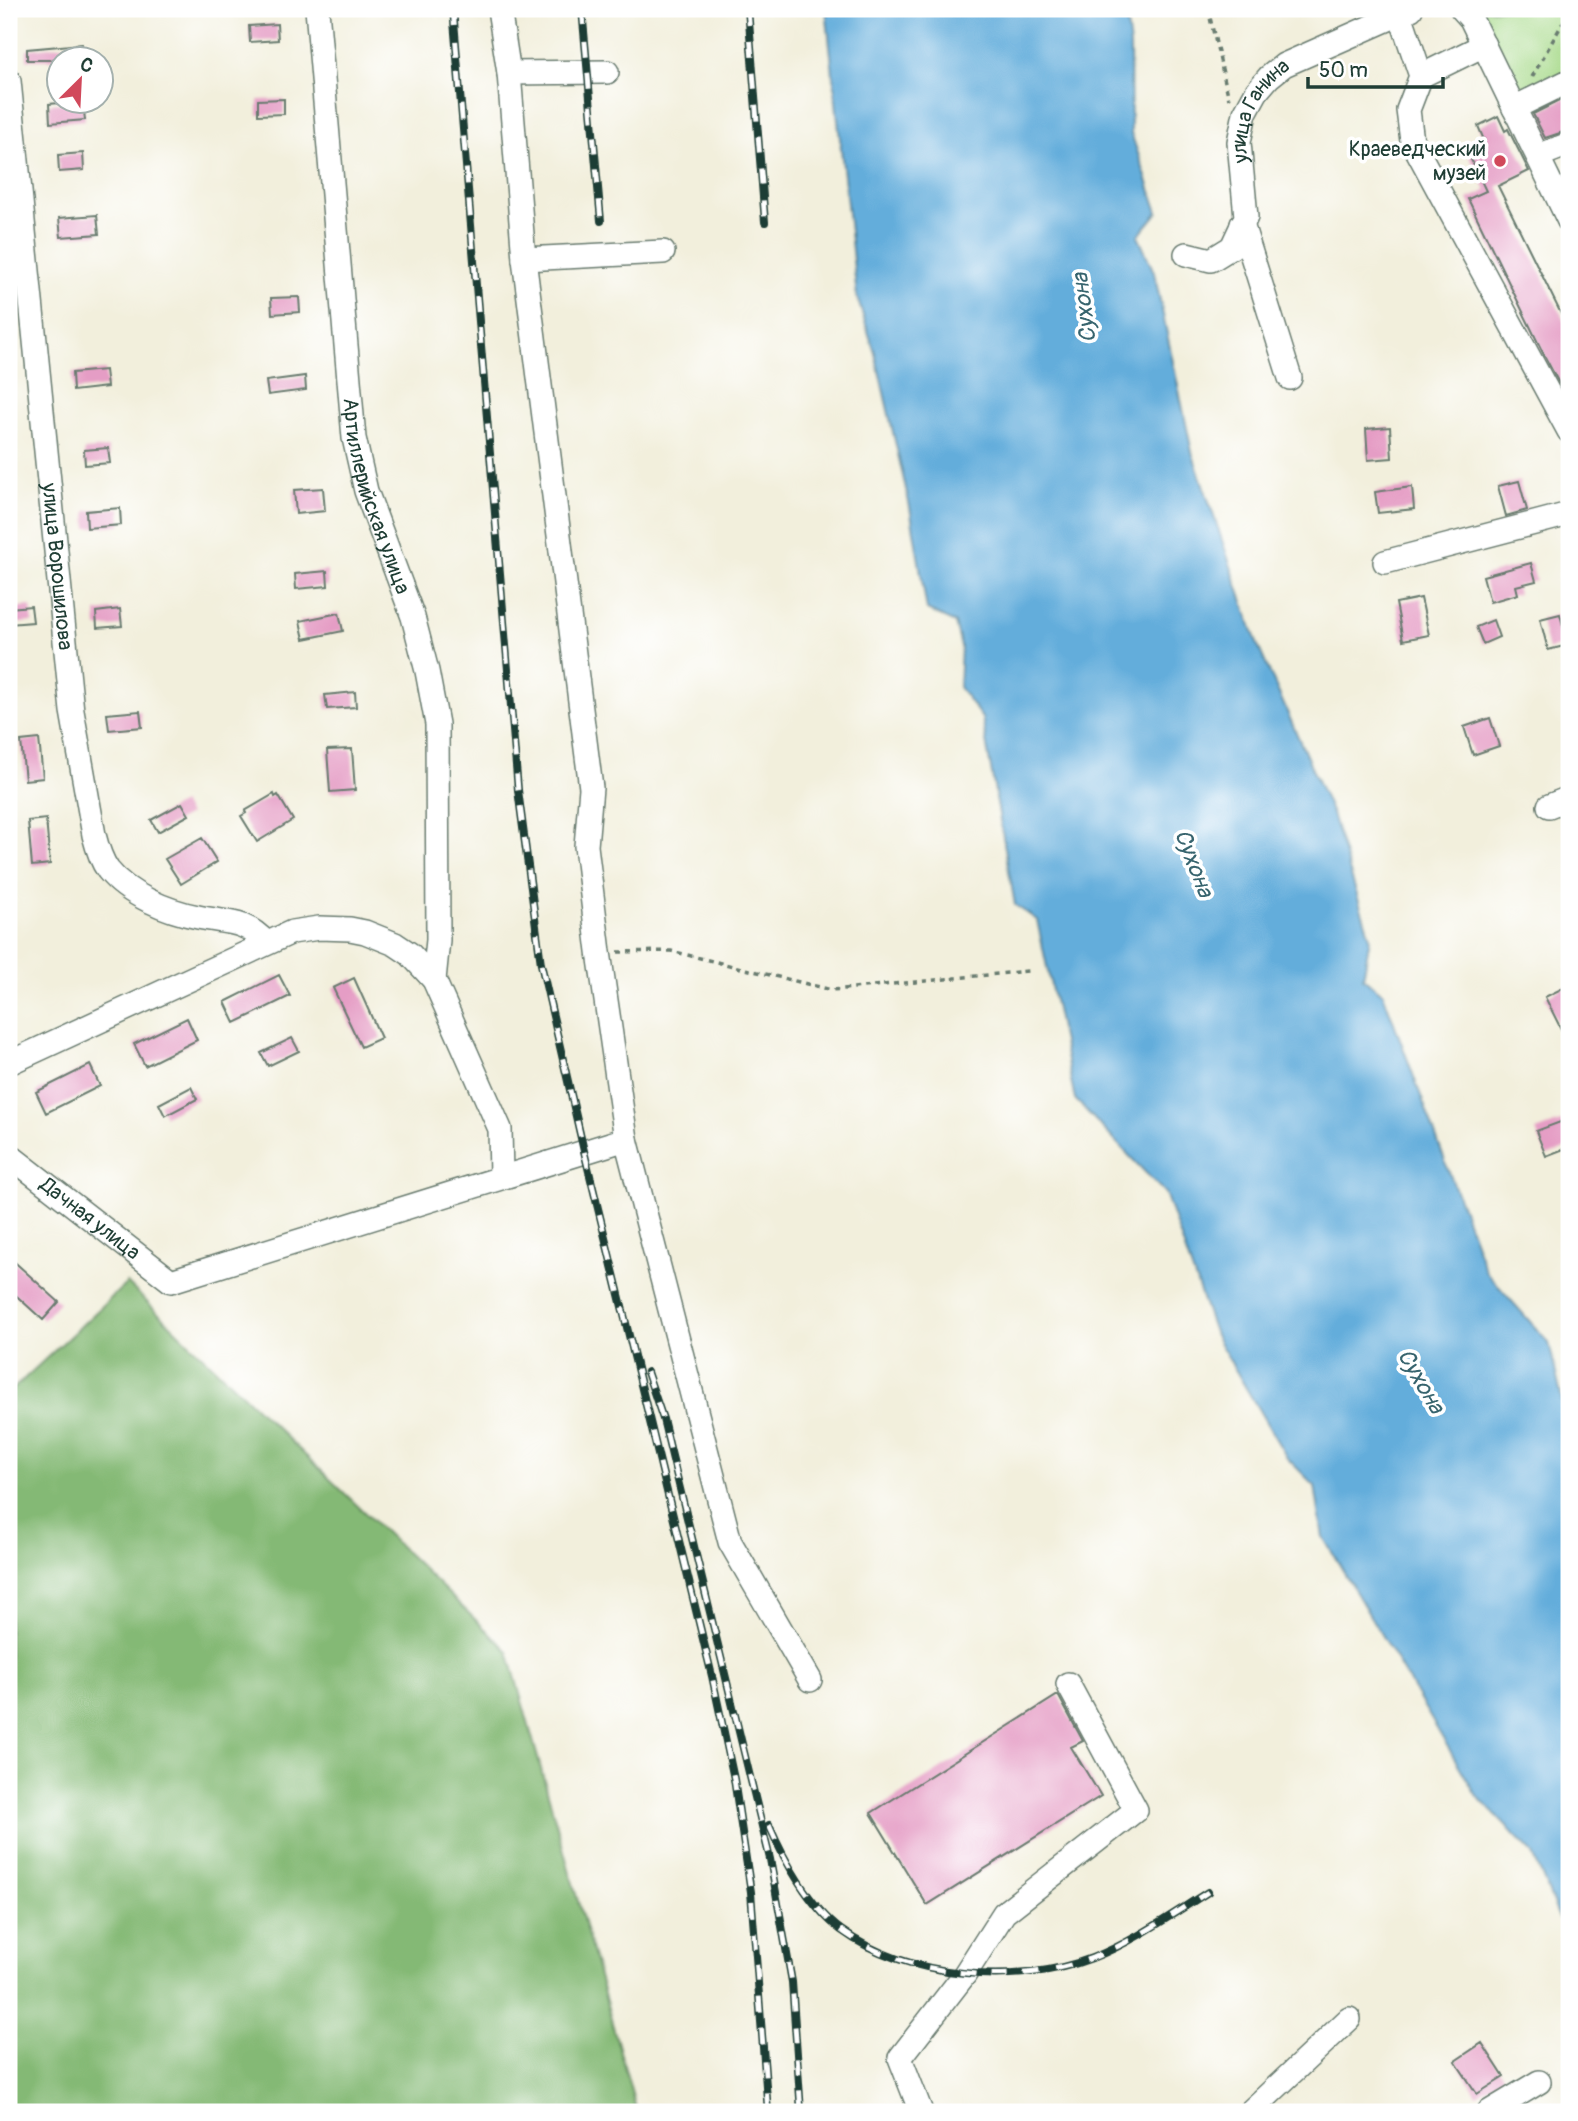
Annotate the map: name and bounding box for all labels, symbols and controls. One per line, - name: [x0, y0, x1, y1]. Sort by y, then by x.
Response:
- north arrow: [46, 46, 116, 116]
- scale bar: [1308, 46, 1443, 90]
- text: С: [76, 52, 97, 79]
- street label: улица Ганина: [1226, 52, 1295, 165]
- text: 50 m: [1319, 57, 1368, 84]
- place label: Краеведческий музей: [1349, 136, 1486, 187]
- marker: Краеведческий музей: [1492, 153, 1508, 169]
- water label: Сухона: [1065, 270, 1103, 345]
- street label: Артиллерийская улица: [337, 397, 417, 598]
- street label: улица Ворошилова: [36, 481, 79, 651]
- water label: Сухона: [1168, 825, 1221, 902]
- street label: Дачная улица: [34, 1170, 146, 1266]
- water label: Сухона: [1391, 1343, 1452, 1420]

